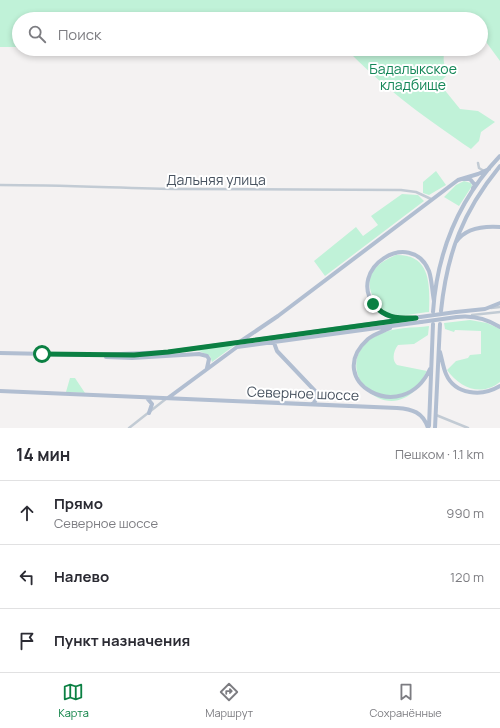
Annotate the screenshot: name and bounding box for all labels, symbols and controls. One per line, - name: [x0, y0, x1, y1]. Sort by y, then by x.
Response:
- search box: [12, 12, 488, 56]
- icon: search: [26, 23, 48, 45]
- text: Поиск: [58, 24, 102, 45]
- park label: Бадалыкское кладбище: [369, 59, 457, 94]
- street label: Дальняя улица: [166, 170, 266, 189]
- route end: [364, 295, 382, 313]
- route start: [33, 345, 51, 363]
- street label: Северное шоссе: [247, 382, 359, 404]
- text: 14 мин: [16, 443, 70, 466]
- text: Пешком · 1.1 km: [395, 445, 484, 463]
- text: Прямо: [54, 493, 103, 514]
- icon: ahead: [16, 502, 38, 524]
- text: 990 m: [446, 504, 484, 522]
- text: Северное шоссе: [54, 514, 158, 532]
- icon: left: [16, 566, 38, 588]
- text: Налево: [54, 566, 109, 587]
- text: 120 m: [450, 568, 484, 586]
- icon: arrive: [16, 630, 38, 652]
- text: Пункт назначения: [54, 630, 190, 651]
- tab: Карта: [58, 681, 89, 720]
- tab: Маршрут: [205, 681, 253, 720]
- tab: Сохранённые: [369, 681, 442, 720]

